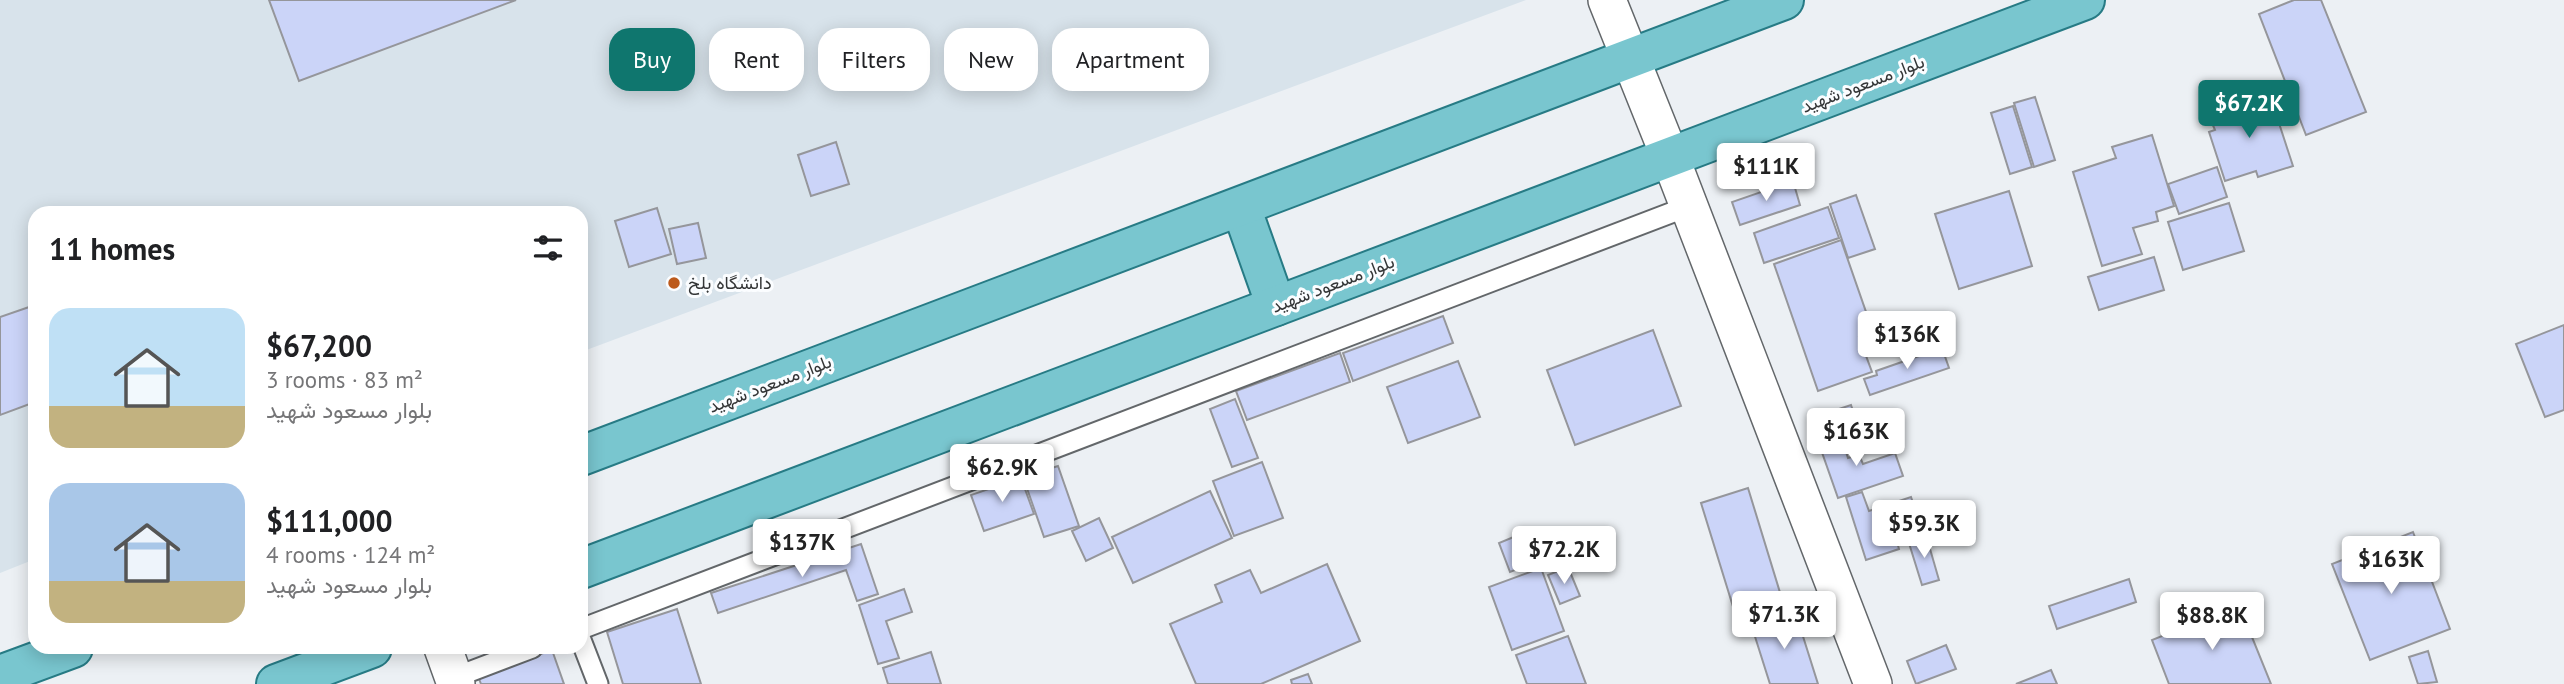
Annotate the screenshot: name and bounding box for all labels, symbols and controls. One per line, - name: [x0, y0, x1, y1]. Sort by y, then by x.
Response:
- chip: Buy: [609, 28, 695, 91]
- chip: Rent: [709, 28, 804, 91]
- chip: Filters: [818, 28, 930, 91]
- chip: New: [944, 28, 1038, 91]
- chip: Apartment: [1052, 28, 1209, 91]
- street label: بلوار مسعود شهید: [1798, 50, 1928, 118]
- pin: $67.2K: [2192, 80, 2306, 140]
- text: $67.2K: [2214, 88, 2284, 117]
- pin: $111K: [1717, 144, 1815, 203]
- text: $111K: [1733, 151, 1799, 180]
- text: 11 homes: [49, 229, 175, 268]
- icon: filters: [529, 229, 567, 267]
- street label: بلوار مسعود شهید: [1268, 250, 1398, 318]
- place label: دانشگاه بلخ: [688, 271, 772, 295]
- marker: دانشگاه بلخ: [666, 275, 682, 291]
- pin: $136K: [1858, 312, 1956, 371]
- text: $136K: [1874, 319, 1940, 348]
- text: $67,200: [266, 326, 372, 365]
- icon: home: [105, 336, 189, 420]
- street label: بلوار مسعود شهید: [705, 350, 835, 418]
- text: 3 rooms · 83 m²: [266, 365, 423, 394]
- text: بلوار مسعود شهید: [266, 395, 432, 424]
- pin: $163K: [1807, 408, 1905, 468]
- text: $163K: [1823, 416, 1889, 445]
- pin: $62.9K: [945, 444, 1059, 504]
- text: $62.9K: [966, 452, 1038, 481]
- pin: $59.3K: [1867, 500, 1981, 560]
- text: $111,000: [266, 501, 393, 540]
- text: $59.3K: [1888, 508, 1960, 537]
- icon: home: [105, 511, 189, 595]
- pin: $137K: [753, 520, 851, 579]
- pin: $72.2K: [1507, 526, 1621, 586]
- text: $137K: [769, 527, 835, 556]
- text: $72.2K: [1528, 534, 1600, 563]
- pin: $163K: [2342, 536, 2440, 596]
- text: 4 rooms · 124 m²: [266, 540, 435, 569]
- text: $163K: [2358, 544, 2424, 573]
- text: بلوار مسعود شهید: [266, 570, 432, 599]
- pin: $71.3K: [1727, 592, 1841, 651]
- pin: $88.8K: [2155, 592, 2269, 652]
- text: $71.3K: [1748, 599, 1820, 628]
- text: $88.8K: [2176, 600, 2248, 629]

